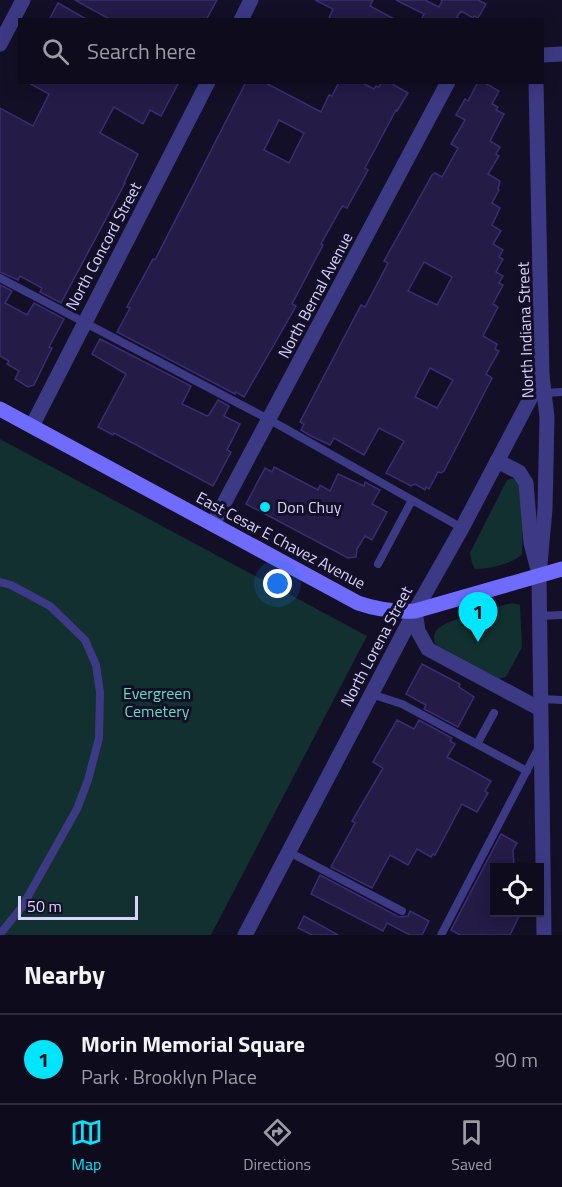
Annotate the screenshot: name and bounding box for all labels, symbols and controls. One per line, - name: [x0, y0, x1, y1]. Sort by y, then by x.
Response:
- search box: [18, 18, 544, 84]
- text: Search here: [87, 34, 196, 68]
- icon: search: [39, 35, 72, 68]
- street label: North Concord Street: [59, 177, 147, 314]
- street label: North Bernal Avenue: [272, 228, 358, 362]
- street label: North Indiana Street: [511, 261, 539, 399]
- street label: East Cesar E Chavez Avenue: [192, 485, 370, 595]
- place label: Don Chuy: [277, 495, 342, 519]
- marker: Don Chuy: [258, 500, 272, 514]
- your location: [263, 569, 292, 598]
- street label: North Lorena Street: [334, 581, 418, 710]
- pin: 1: [458, 592, 498, 642]
- park label: Evergreen Cemetery: [123, 681, 191, 723]
- map controls: [490, 863, 544, 917]
- button: locate: [490, 863, 544, 917]
- scale bar: [18, 893, 138, 920]
- text: 50 m: [27, 894, 62, 918]
- text: Nearby: [24, 955, 105, 994]
- text: Morin Memorial Square: [81, 1027, 305, 1061]
- text: 1: [38, 1044, 49, 1075]
- text: 90 m: [494, 1044, 538, 1075]
- text: Park · Brooklyn Place: [81, 1061, 257, 1092]
- tab: Map: [70, 1116, 103, 1176]
- tab: Directions: [243, 1116, 311, 1176]
- tab: Saved: [451, 1116, 492, 1176]

